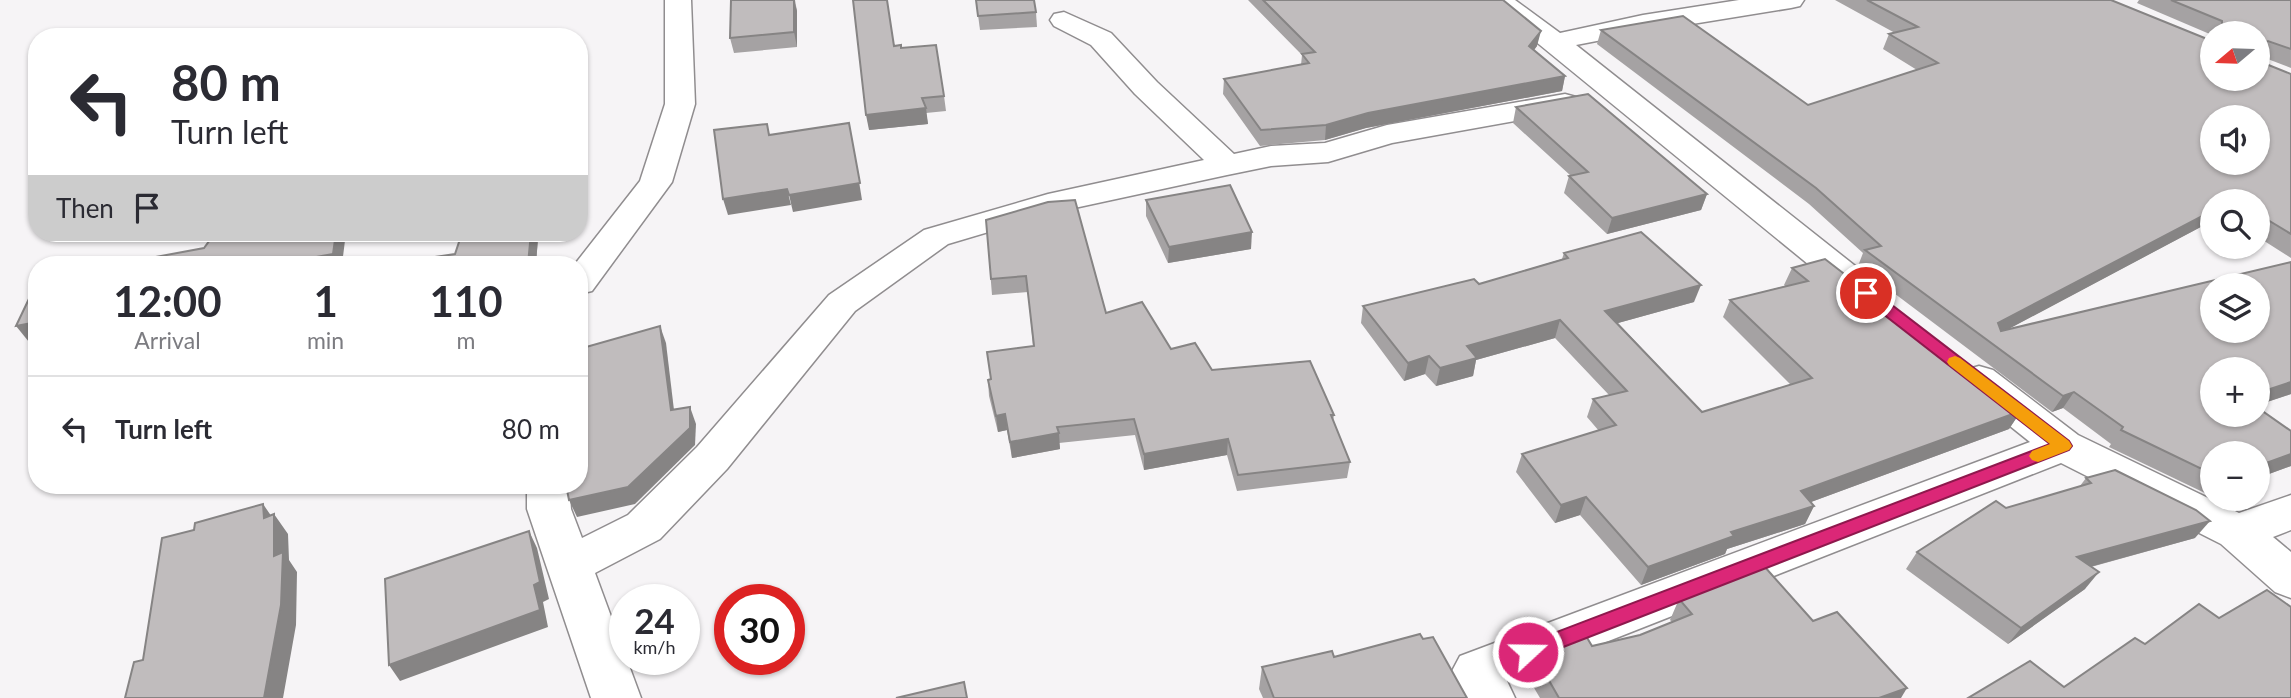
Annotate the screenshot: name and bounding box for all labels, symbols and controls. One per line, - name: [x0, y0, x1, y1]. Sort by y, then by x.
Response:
- north arrow: [2200, 21, 2270, 91]
- map controls: [2200, 21, 2270, 511]
- text: 80 m: [171, 53, 281, 111]
- icon: left: [56, 56, 147, 147]
- button: sound: [2200, 105, 2270, 175]
- text: Turn left: [171, 112, 288, 151]
- icon: arrive: [128, 189, 166, 227]
- button: search: [2200, 189, 2270, 259]
- text: Then: [56, 192, 114, 224]
- pin: [1836, 263, 1896, 323]
- button: layers: [2200, 273, 2270, 343]
- icon: arrive: [1847, 274, 1885, 312]
- text: 12:00: [113, 276, 222, 326]
- text: 1: [313, 276, 338, 326]
- text: 110: [430, 276, 503, 326]
- text: Arrival: [134, 326, 201, 354]
- text: min: [307, 326, 344, 354]
- text: m: [457, 326, 476, 354]
- button: +: [2200, 357, 2270, 427]
- icon: left: [56, 410, 94, 448]
- text: Turn left: [115, 413, 212, 445]
- text: 80 m: [502, 413, 560, 445]
- button: −: [2200, 441, 2270, 511]
- speed limit sign: 30: [714, 584, 805, 675]
- text: 24: [634, 599, 675, 641]
- position arrow: [1491, 615, 1565, 689]
- text: km/h: [633, 636, 676, 658]

